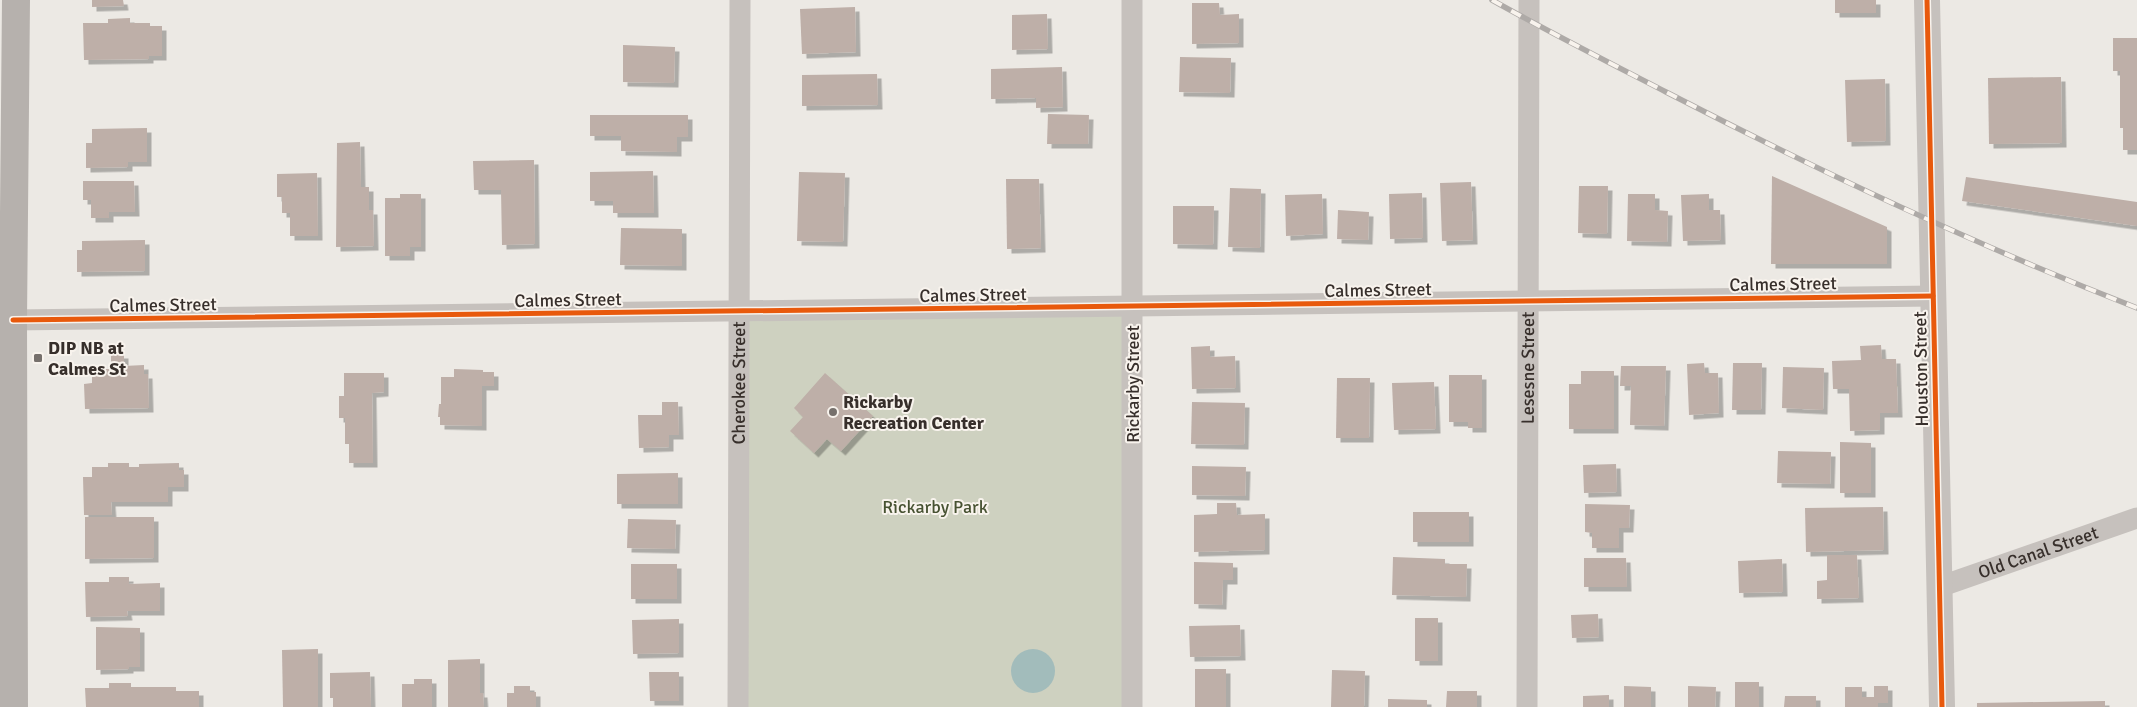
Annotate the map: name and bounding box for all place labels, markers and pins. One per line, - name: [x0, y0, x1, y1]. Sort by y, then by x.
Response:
- place label: DIP NB at Calmes St: [48, 337, 126, 380]
- marker: DIP NB at Calmes St: [32, 352, 44, 364]
- place label: Rickarby Recreation Center: [843, 391, 985, 434]
- marker: Rickarby Recreation Center: [827, 406, 839, 418]

